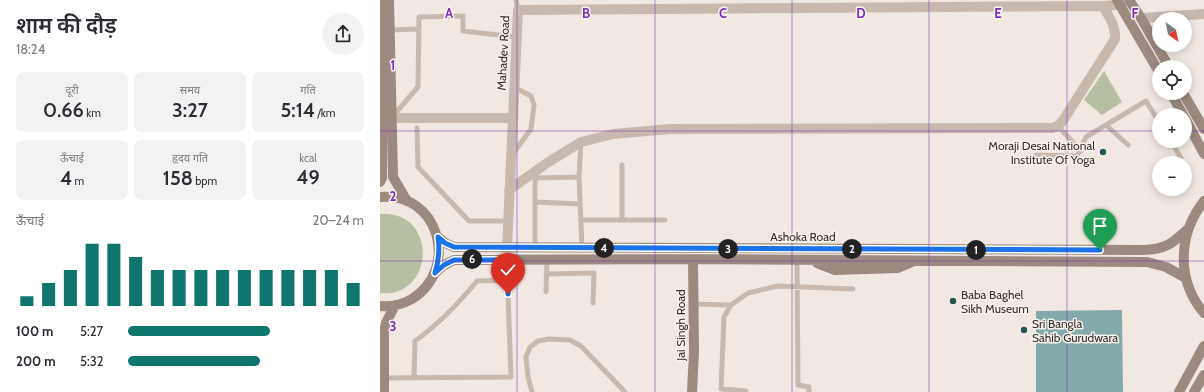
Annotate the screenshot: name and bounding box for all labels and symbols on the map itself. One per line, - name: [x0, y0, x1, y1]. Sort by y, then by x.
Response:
- text: A: [445, 5, 454, 21]
- text: B: [582, 5, 590, 21]
- text: C: [719, 5, 727, 21]
- text: D: [856, 5, 866, 21]
- text: E: [994, 5, 1002, 21]
- text: F: [1132, 5, 1139, 21]
- north arrow: [1152, 12, 1192, 52]
- street label: Mahadev Road: [494, 15, 512, 91]
- text: 1: [391, 57, 395, 73]
- place label: Moraji Desai National Institute Of Yoga: [988, 138, 1095, 167]
- marker: Moraji Desai National Institute Of Yoga: [1098, 147, 1108, 157]
- text: 2: [390, 188, 397, 204]
- pin: [1083, 209, 1117, 250]
- street label: Ashoka Road: [770, 229, 836, 244]
- pin: 4: [594, 238, 614, 258]
- pin: 3: [718, 239, 738, 259]
- pin: 2: [842, 239, 862, 259]
- pin: 1: [966, 240, 986, 260]
- pin: 6: [462, 249, 482, 269]
- pin: [491, 253, 525, 294]
- place label: Baba Baghel Sikh Museum: [961, 287, 1029, 316]
- street label: Jai Singh Road: [673, 289, 688, 362]
- marker: Baba Baghel Sikh Museum: [948, 296, 958, 306]
- place label: Sri Bangla Sahib Gurudwara: [1032, 316, 1118, 345]
- text: 3: [389, 318, 397, 334]
- marker: Sri Bangla Sahib Gurudwara: [1019, 325, 1029, 335]

